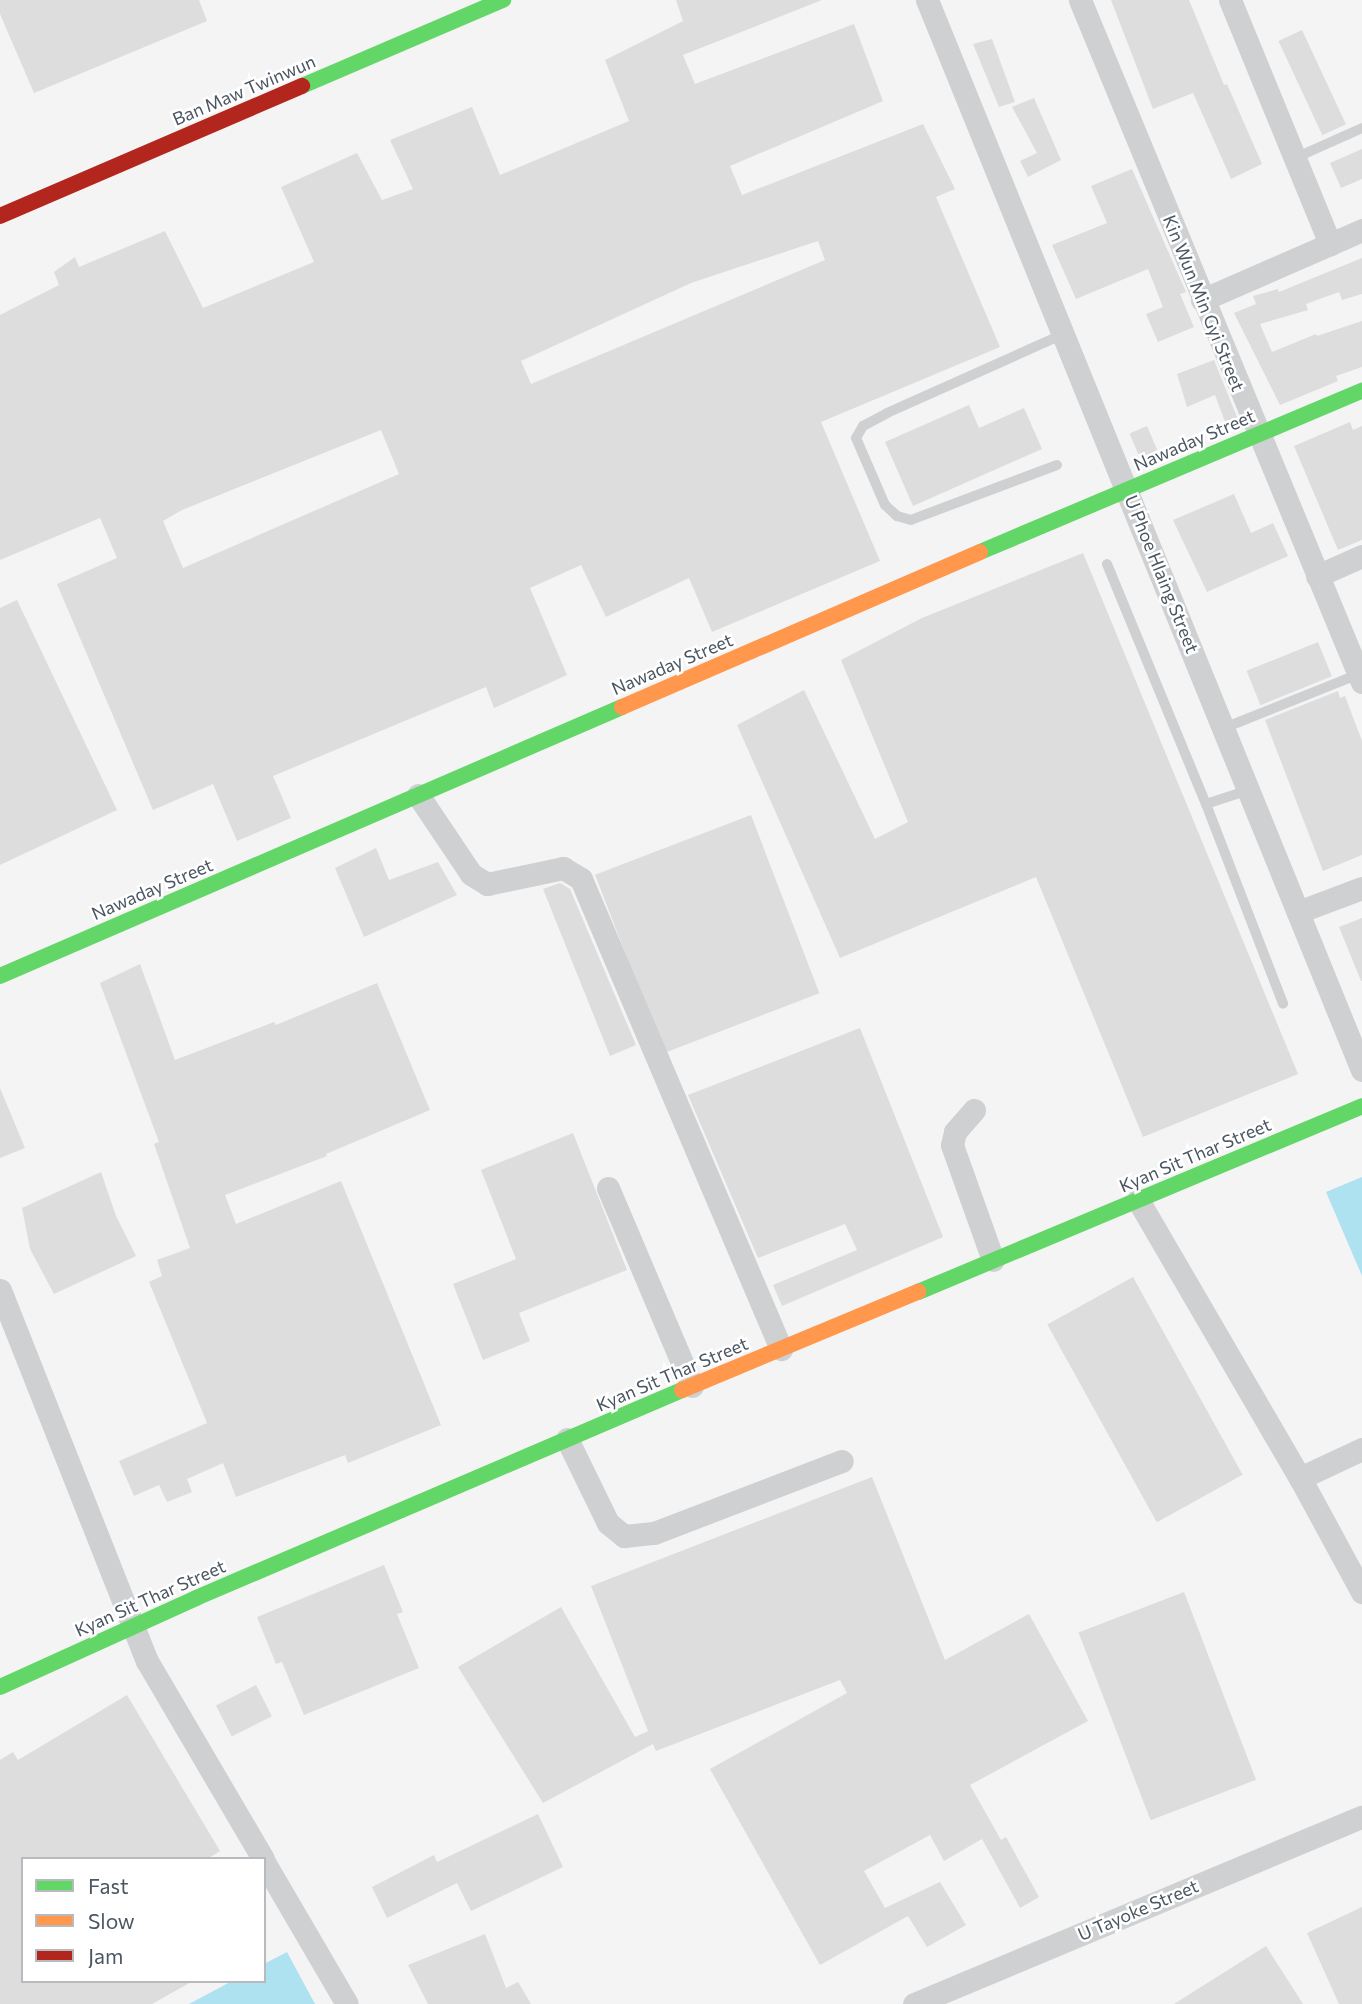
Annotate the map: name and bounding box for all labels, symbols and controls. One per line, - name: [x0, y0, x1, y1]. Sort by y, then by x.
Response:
- street label: Ban Maw Twinwun: [169, 50, 319, 130]
- street label: Kin Wun Min Gyi Street: [1159, 212, 1249, 394]
- street label: Nawaday Street: [1130, 405, 1258, 475]
- street label: U Phoe Hlaing Street: [1120, 492, 1204, 656]
- street label: Nawaday Street: [608, 629, 736, 699]
- street label: Nawaday Street: [88, 854, 216, 924]
- street label: Kyan Sit Thar Street: [1116, 1113, 1274, 1197]
- street label: Kyan Sit Thar Street: [593, 1332, 751, 1416]
- street label: Kyan Sit Thar Street: [71, 1555, 229, 1641]
- legend: [21, 1857, 266, 1983]
- text: Fast: [88, 1873, 129, 1898]
- street label: U Tayoke Street: [1075, 1875, 1201, 1945]
- text: Slow: [88, 1908, 135, 1933]
- text: Jam: [88, 1943, 123, 1968]

